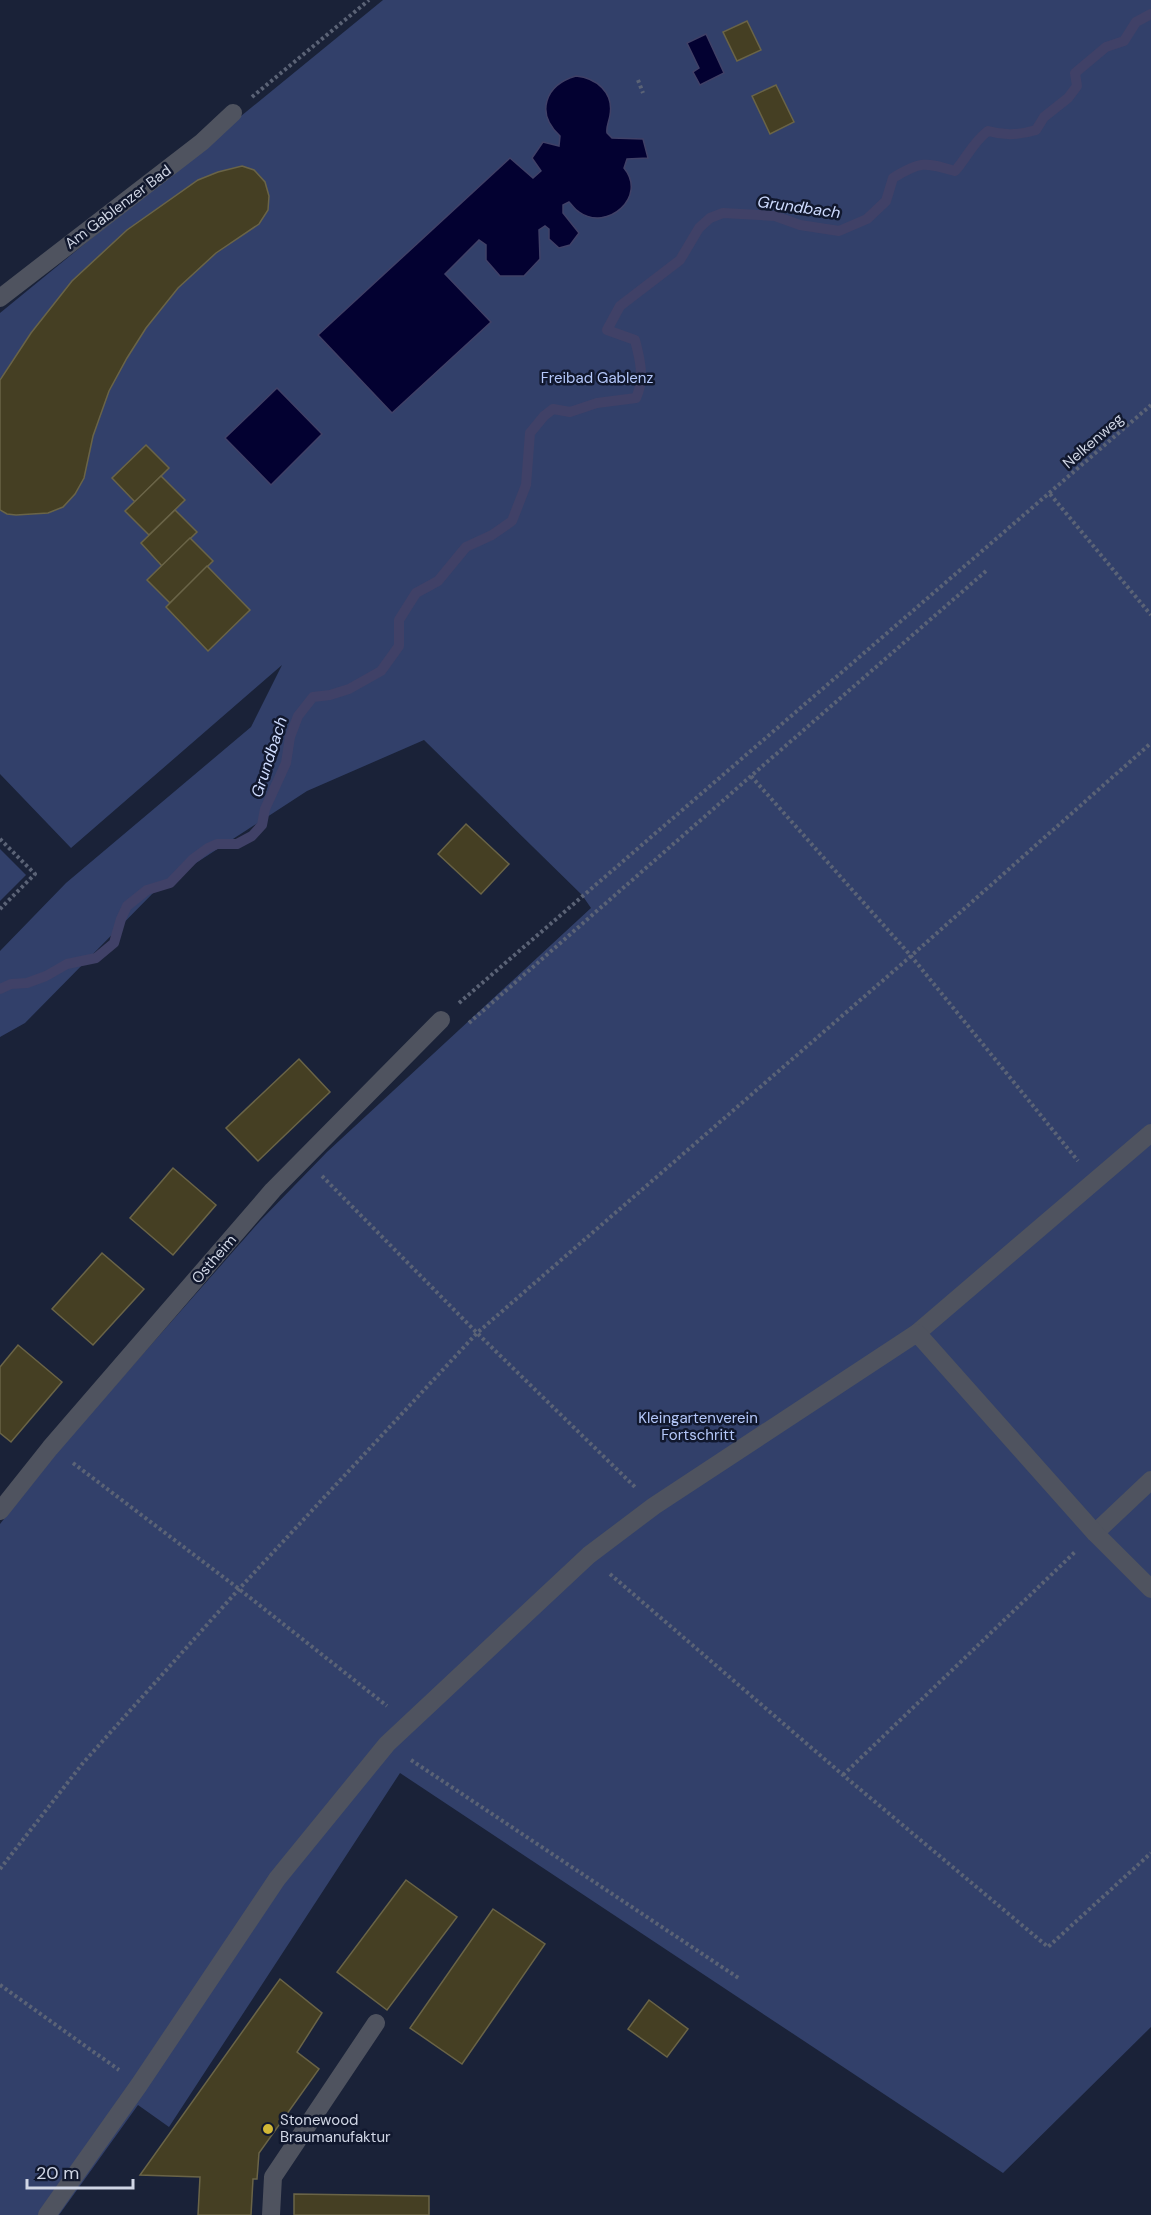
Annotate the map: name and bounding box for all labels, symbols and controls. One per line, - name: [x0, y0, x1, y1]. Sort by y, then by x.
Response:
- street label: Am Gablenzer Bad: [61, 160, 175, 254]
- water label: Grundbach: [756, 191, 842, 223]
- park label: Freibad Gablenz: [541, 368, 653, 388]
- street label: Nelkenweg: [1058, 409, 1128, 473]
- water label: Grundbach: [246, 714, 292, 800]
- street label: Ostheim: [187, 1230, 241, 1288]
- park label: Kleingartenverein Fortschritt: [638, 1408, 758, 1445]
- place label: Stonewood Braumanufaktur: [280, 2110, 391, 2147]
- marker: Stonewood Braumanufaktur: [261, 2122, 275, 2136]
- scale bar: [27, 2152, 134, 2190]
- text: 20 m: [36, 2161, 79, 2185]

